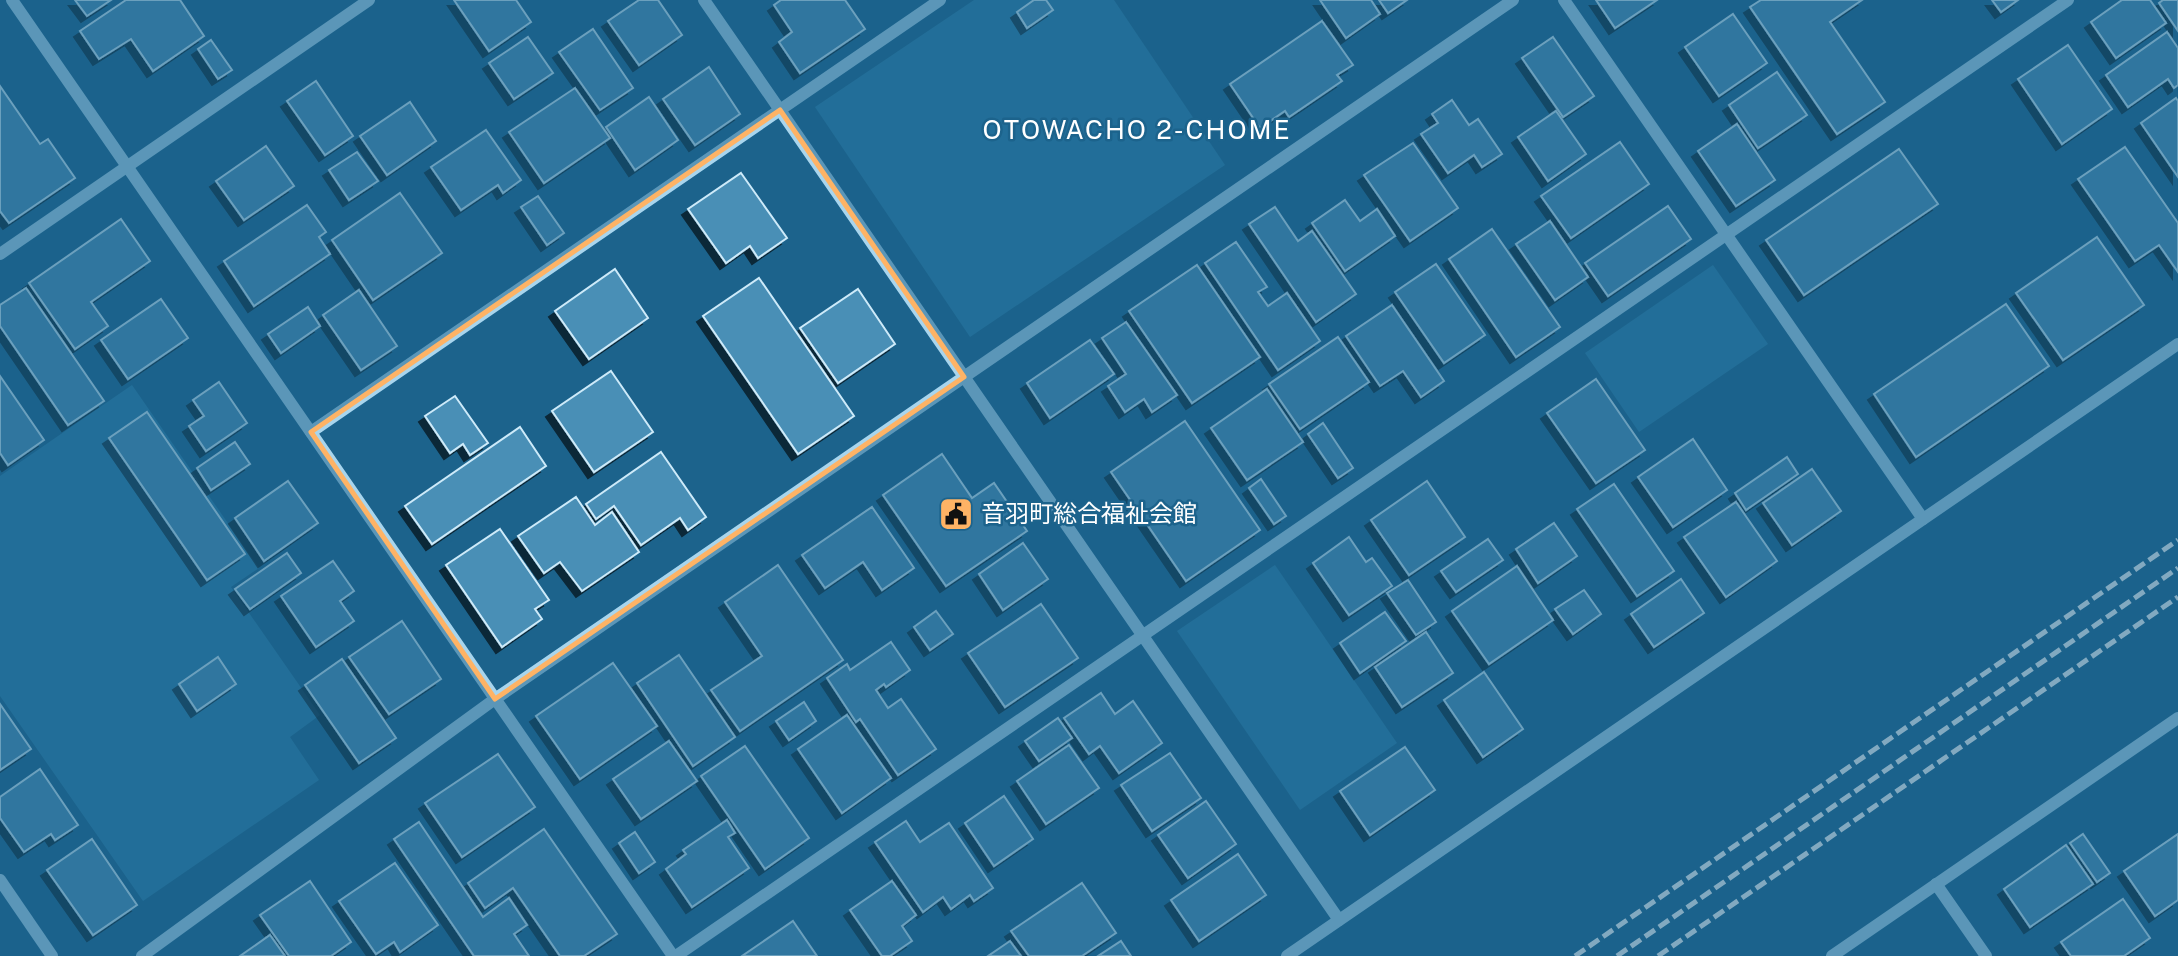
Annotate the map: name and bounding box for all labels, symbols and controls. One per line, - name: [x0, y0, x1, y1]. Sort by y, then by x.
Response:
- district label: OTOWACHO 2-CHOME: [982, 114, 1292, 145]
- public building icon: 音羽町総合福祉会館: [937, 495, 975, 533]
- place label: 音羽町総合福祉会館: [981, 499, 1197, 527]

